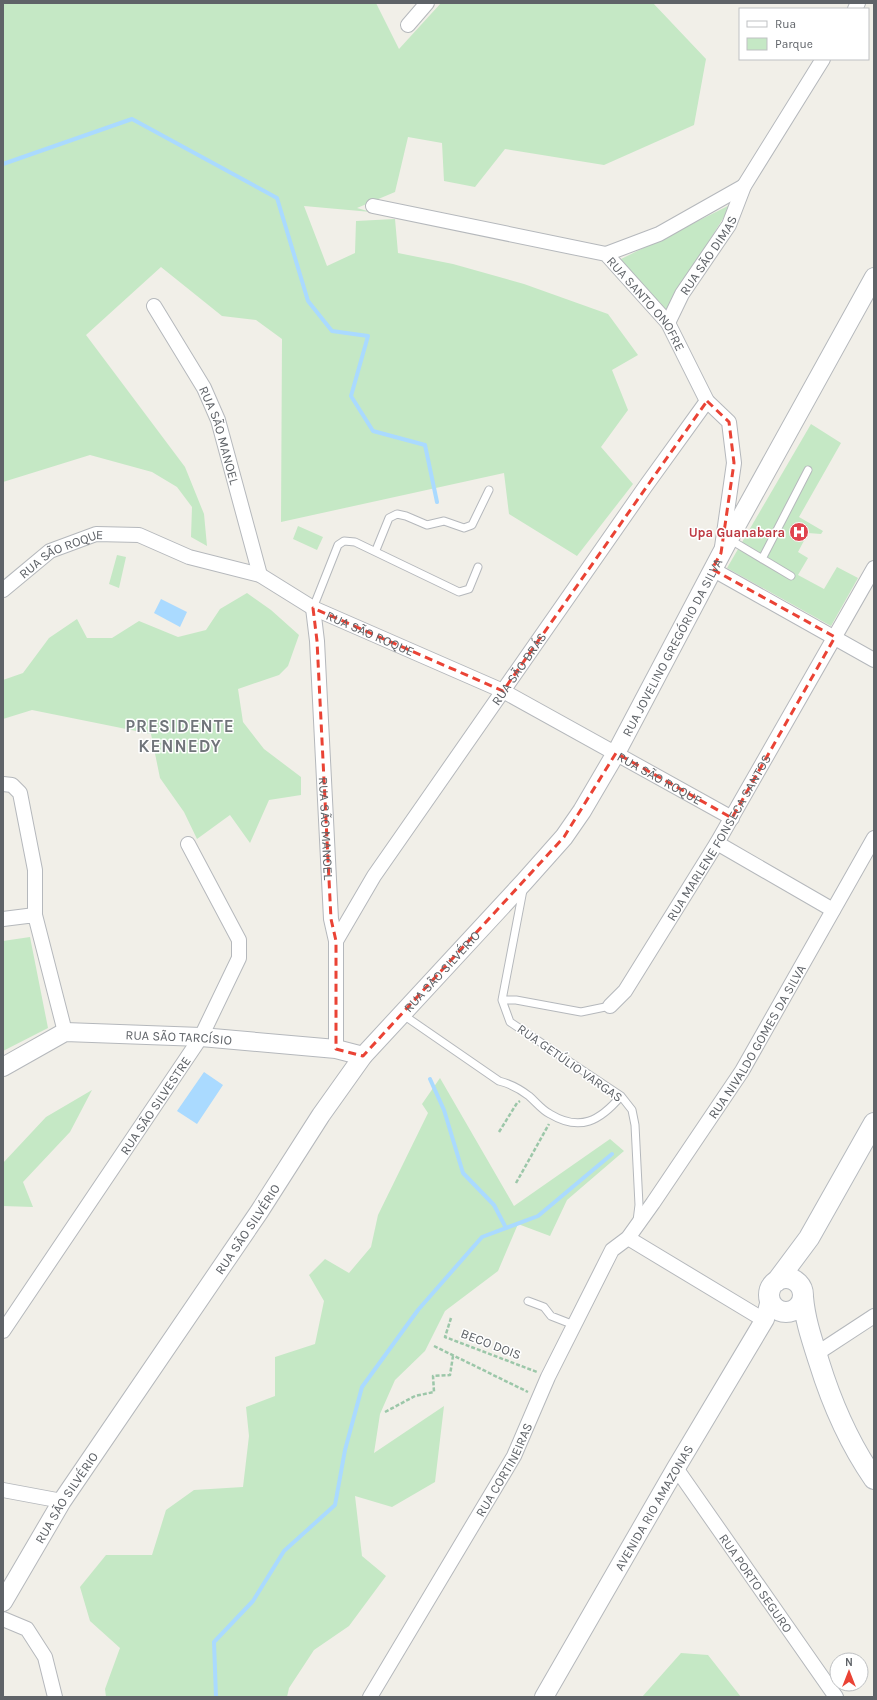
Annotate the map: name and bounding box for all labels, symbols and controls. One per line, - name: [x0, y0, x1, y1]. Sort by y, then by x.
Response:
- legend: [739, 8, 869, 60]
- text: Rua: [775, 17, 796, 31]
- text: Parque: [775, 37, 813, 51]
- street label: RUA SÃO DIMAS: [676, 213, 739, 298]
- street label: RUA SANTO ONOFRE: [604, 253, 688, 353]
- street label: RUA SÃO MANOEL: [197, 384, 243, 486]
- hospital icon: Upa Guanabara: [788, 521, 810, 543]
- place label: Upa Guanabara: [689, 525, 785, 540]
- street label: RUA SÃO ROQUE: [16, 526, 103, 581]
- street label: RUA JOVELINO GREGÓRIO DA SILVA: [619, 555, 725, 739]
- street label: RUA SÃO ROQUE: [324, 607, 417, 659]
- street label: RUA SÃO BRÁS: [488, 629, 549, 708]
- district label: PRESIDENTE KENNEDY: [125, 716, 235, 756]
- street label: RUA SÃO ROQUE: [615, 748, 705, 807]
- street label: RUA MARLENE FONSECA SANTOS: [663, 752, 774, 923]
- street label: RUA SÃO MANOEL: [316, 777, 337, 880]
- street label: RUA SÃO SILVÉRIO: [400, 927, 483, 1015]
- street label: RUA NIVALDO GOMES DA SILVA: [705, 961, 809, 1121]
- street label: RUA GETÚLIO VARGAS: [515, 1019, 627, 1105]
- street label: RUA SÃO TARCÍSIO: [125, 1027, 233, 1047]
- street label: RUA SÃO SILVESTRE: [117, 1053, 193, 1157]
- street label: RUA SÃO SILVÉRIO: [211, 1181, 283, 1277]
- street label: BECO DOIS: [459, 1326, 523, 1362]
- street label: RUA CORTINEIRAS: [472, 1420, 535, 1519]
- street label: AVENIDA RIO AMAZONAS: [611, 1442, 696, 1573]
- street label: RUA SÃO SILVÉRIO: [31, 1449, 101, 1546]
- street label: RUA PORTO SEGURO: [717, 1530, 796, 1635]
- north arrow: [829, 1652, 869, 1692]
- text: N: [845, 1656, 853, 1669]

